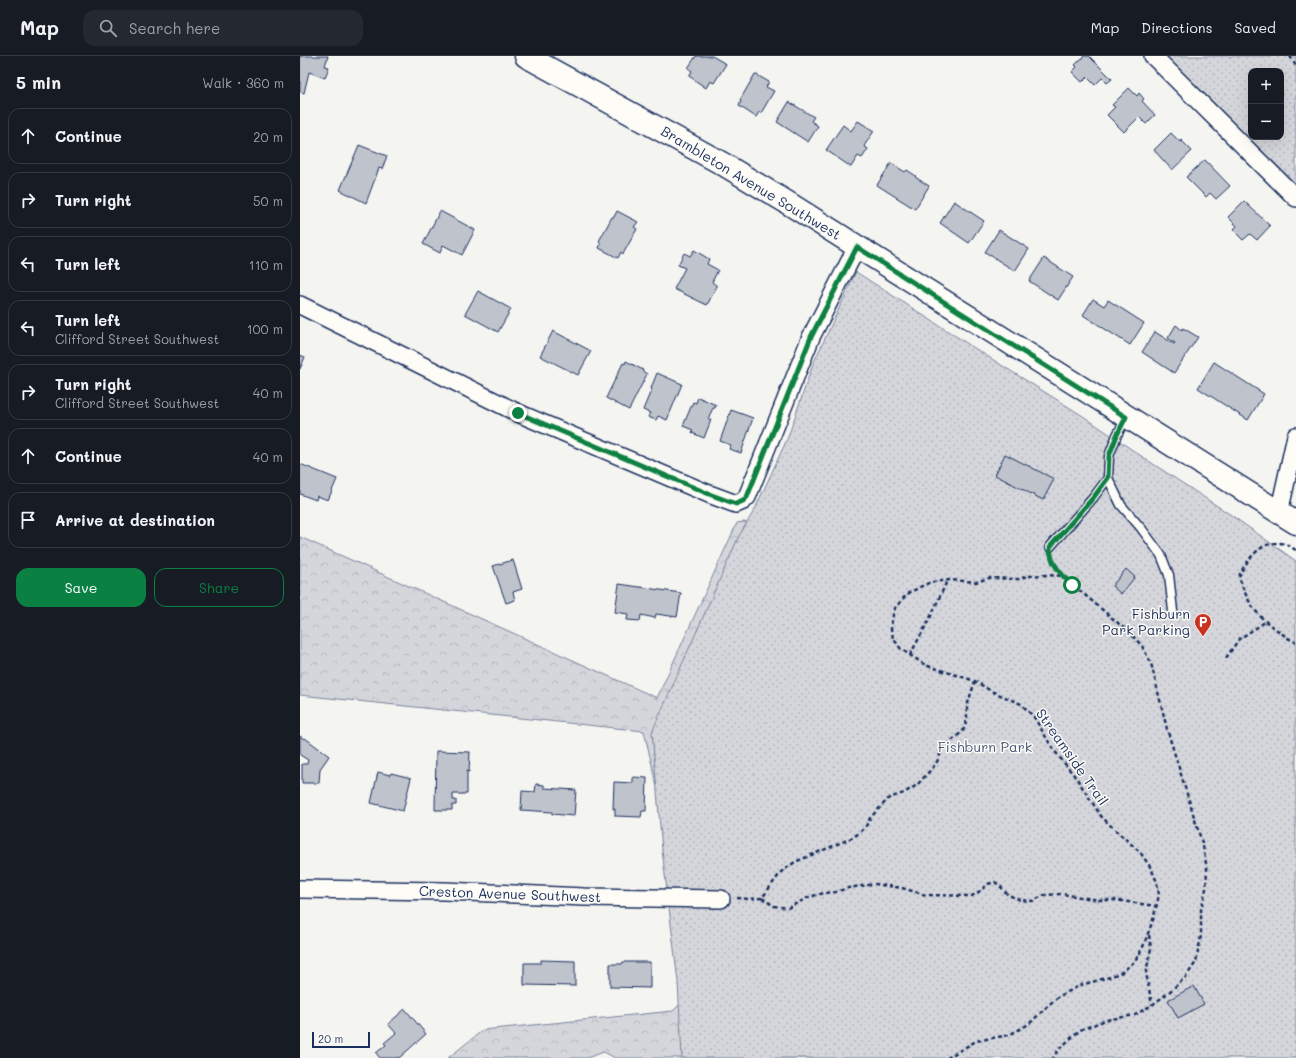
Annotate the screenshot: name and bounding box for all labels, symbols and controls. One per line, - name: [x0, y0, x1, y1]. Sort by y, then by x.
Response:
- search box: [83, 10, 363, 46]
- text: Map: [20, 15, 59, 40]
- icon: search: [97, 17, 119, 39]
- text: Search here: [129, 18, 220, 38]
- text: Map: [1091, 18, 1119, 37]
- text: Directions: [1141, 18, 1212, 37]
- text: Saved: [1234, 18, 1276, 37]
- map controls: [1248, 68, 1284, 140]
- button: +: [1248, 68, 1284, 104]
- text: 5 min: [16, 71, 61, 93]
- text: Walk · 360 m: [202, 74, 284, 91]
- button: −: [1248, 104, 1284, 140]
- street label: Brambleton Avenue Southwest: [658, 121, 845, 244]
- icon: ahead: [17, 125, 39, 147]
- text: Continue: [55, 126, 122, 146]
- text: 20 m: [253, 128, 283, 145]
- icon: right: [17, 189, 39, 211]
- text: Turn right: [55, 190, 132, 210]
- text: 50 m: [253, 192, 283, 209]
- icon: left: [17, 253, 39, 275]
- text: Turn left: [55, 254, 120, 274]
- text: 110 m: [249, 256, 283, 273]
- text: Turn left: [55, 310, 120, 330]
- icon: left: [17, 317, 39, 339]
- text: 100 m: [247, 320, 283, 337]
- text: Clifford Street Southwest: [55, 330, 219, 347]
- text: Turn right: [55, 374, 132, 394]
- icon: right: [17, 381, 39, 403]
- text: 40 m: [253, 384, 283, 401]
- text: Clifford Street Southwest: [55, 394, 219, 411]
- route end: [509, 404, 527, 422]
- icon: ahead: [17, 445, 39, 467]
- text: Continue: [55, 446, 122, 466]
- text: 40 m: [253, 448, 283, 465]
- icon: arrive: [17, 509, 39, 531]
- text: Arrive at destination: [55, 510, 215, 530]
- button: Save: [16, 568, 146, 607]
- button: Share: [154, 568, 284, 607]
- route start: [1063, 576, 1081, 594]
- place label: Fishburn Park Parking: [1102, 604, 1190, 639]
- parking icon: Fishburn Park Parking: [1193, 612, 1213, 637]
- street label: Streamside Trail: [1032, 705, 1113, 809]
- park label: Fishburn Park: [938, 737, 1032, 756]
- street label: Creston Avenue Southwest: [418, 881, 602, 906]
- scale bar: [312, 1030, 370, 1049]
- text: 20 m: [318, 1031, 343, 1046]

